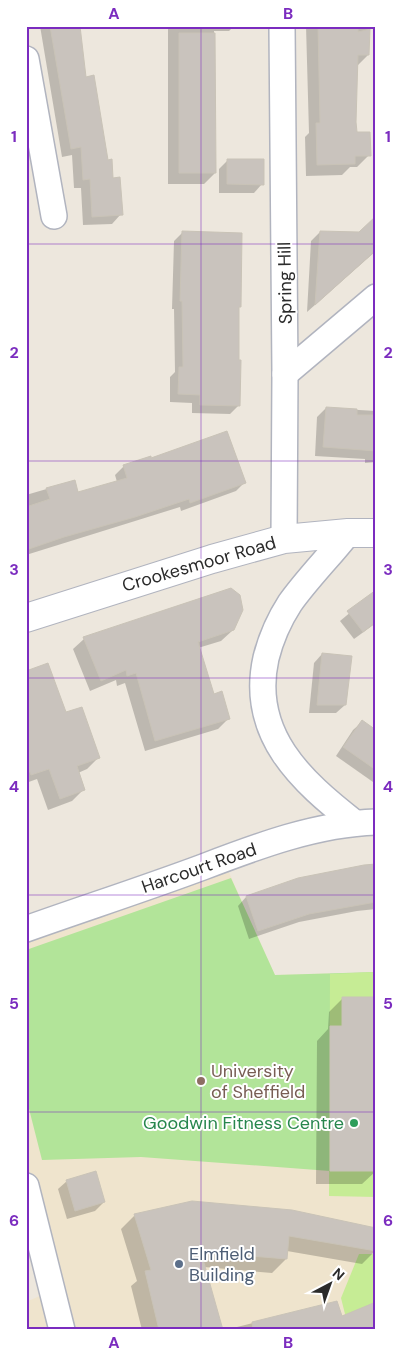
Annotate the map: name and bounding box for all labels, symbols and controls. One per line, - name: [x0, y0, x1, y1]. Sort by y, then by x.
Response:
- text: A: [108, 3, 120, 24]
- text: B: [283, 3, 293, 24]
- text: 1: [11, 126, 17, 147]
- text: 1: [385, 126, 391, 147]
- street label: Spring Hill: [272, 242, 298, 324]
- text: 2: [9, 342, 19, 363]
- text: 2: [383, 342, 393, 363]
- street label: Crookesmoor Road: [119, 531, 279, 597]
- text: 3: [9, 559, 19, 580]
- text: 3: [383, 559, 393, 580]
- text: 4: [9, 776, 19, 797]
- text: 4: [383, 776, 393, 797]
- street label: Harcourt Road: [138, 837, 260, 899]
- text: 5: [9, 993, 19, 1014]
- text: 5: [383, 993, 393, 1014]
- place label: University of Sheffield: [211, 1059, 305, 1104]
- marker: University of Sheffield: [195, 1075, 207, 1087]
- place label: Goodwin Fitness Centre: [143, 1111, 344, 1135]
- marker: Goodwin Fitness Centre: [348, 1117, 360, 1129]
- text: 6: [9, 1210, 19, 1231]
- text: 6: [383, 1210, 393, 1231]
- place label: Elmfield Building: [189, 1242, 255, 1287]
- marker: Elmfield Building: [173, 1258, 185, 1270]
- north arrow: [304, 1258, 354, 1308]
- text: N: [329, 1264, 348, 1284]
- text: A: [108, 1332, 120, 1353]
- text: B: [283, 1332, 293, 1353]

